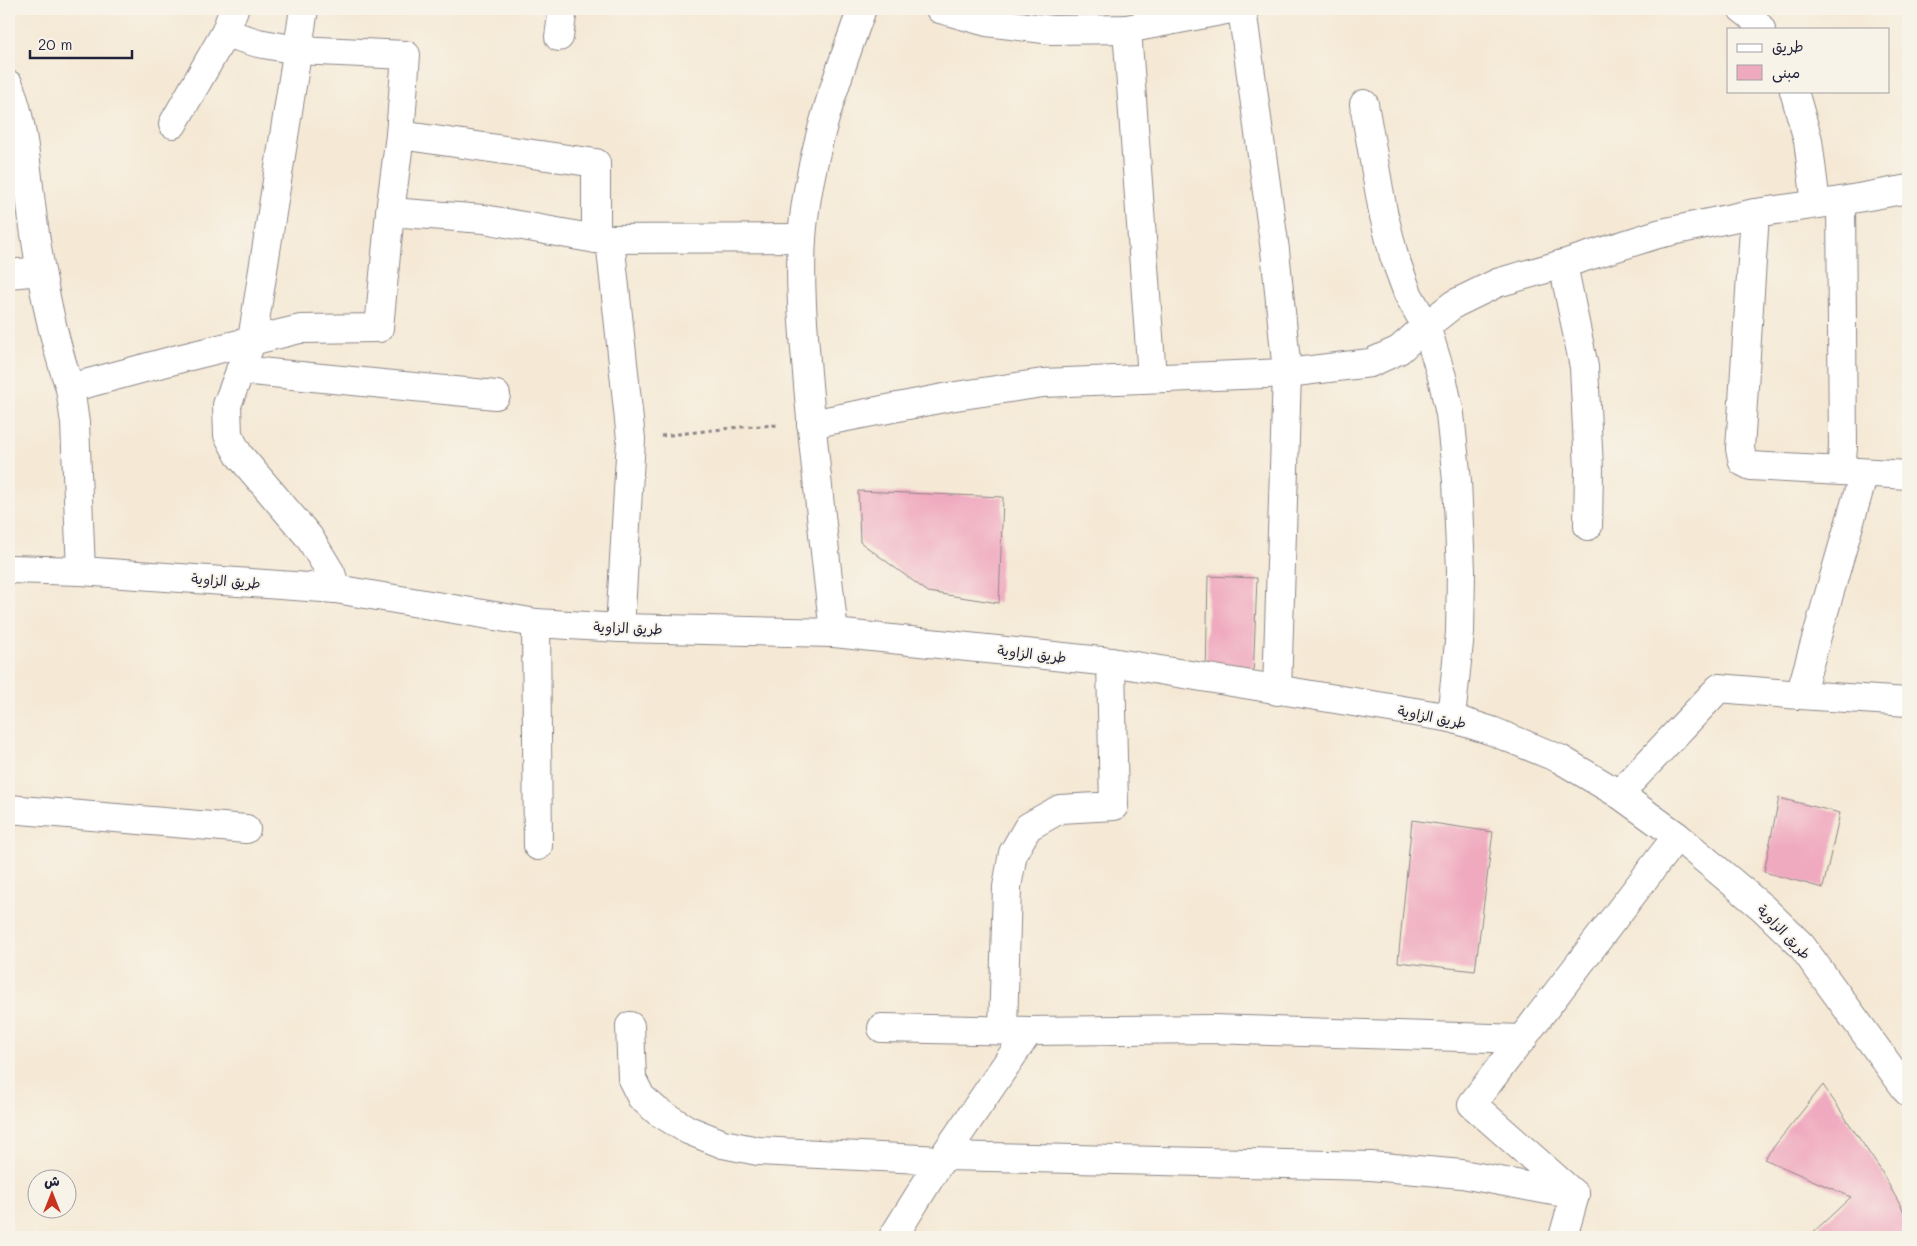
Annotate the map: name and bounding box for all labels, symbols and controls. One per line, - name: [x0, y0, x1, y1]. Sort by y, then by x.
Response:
- scale bar: [30, 28, 132, 60]
- legend: [1727, 28, 1890, 92]
- text: 20 m: [38, 34, 72, 54]
- text: طريق: [1772, 36, 1804, 56]
- text: مبنى: [1772, 62, 1800, 83]
- street label: طريق الزاوية: [191, 569, 261, 592]
- street label: طريق الزاوية: [593, 617, 663, 638]
- street label: طريق الزاوية: [997, 640, 1068, 667]
- street label: طريق الزاوية: [1396, 701, 1468, 732]
- street label: طريق الزاوية: [1753, 900, 1815, 963]
- north arrow: [28, 1168, 78, 1218]
- text: ش: [44, 1171, 60, 1190]

